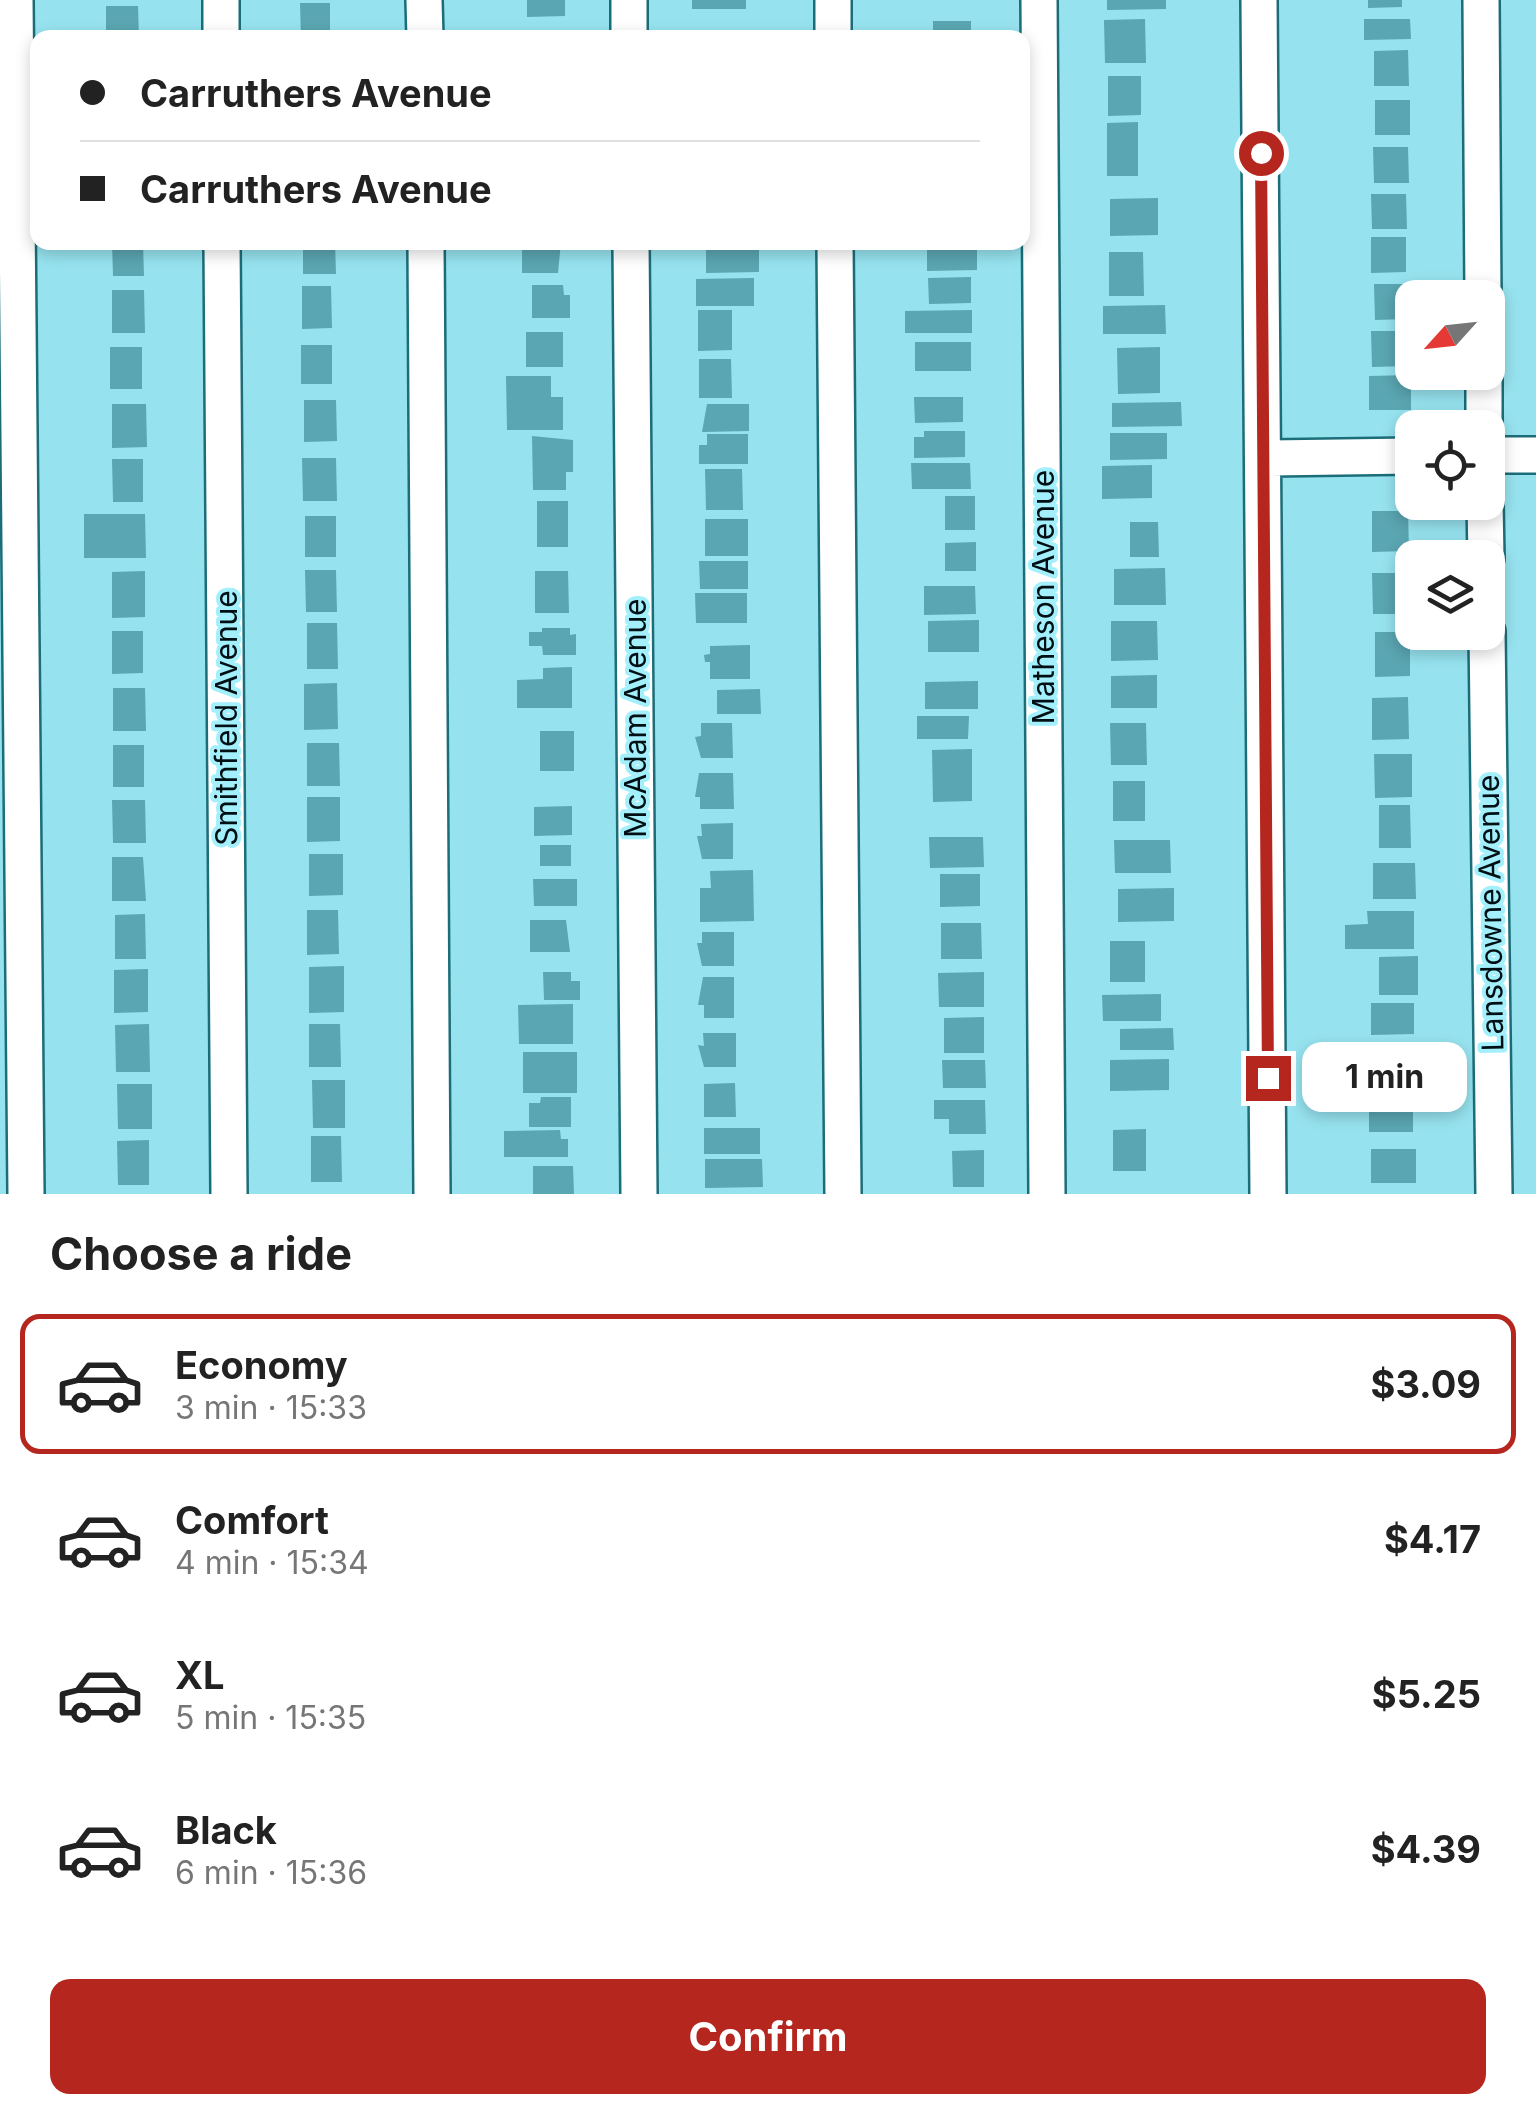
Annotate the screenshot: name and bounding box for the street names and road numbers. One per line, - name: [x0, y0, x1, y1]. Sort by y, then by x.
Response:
- street label: Matheson Avenue: [1025, 470, 1061, 724]
- street label: Smithfield Avenue: [208, 590, 244, 846]
- street label: McAdam Avenue: [617, 598, 653, 838]
- street label: Lansdowne Avenue: [1470, 774, 1510, 1052]

